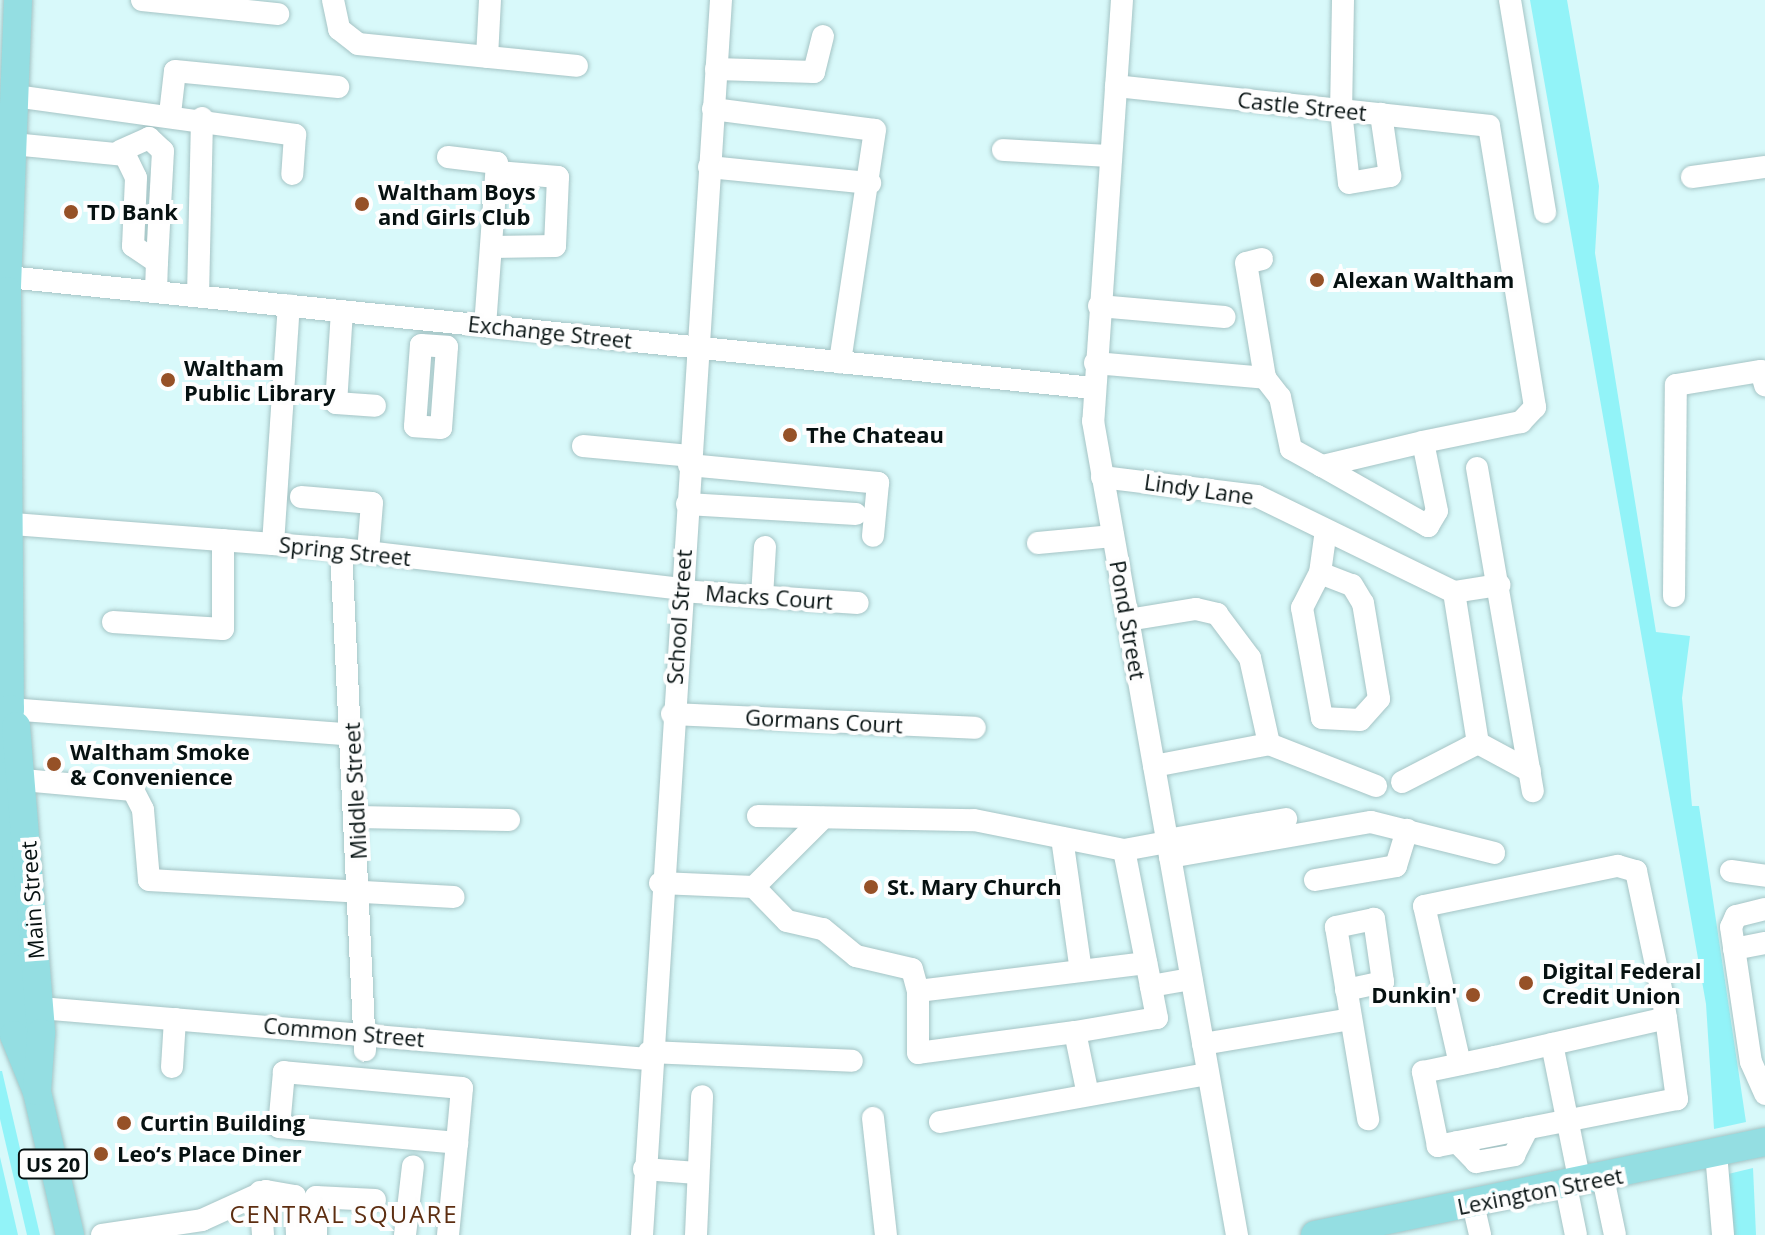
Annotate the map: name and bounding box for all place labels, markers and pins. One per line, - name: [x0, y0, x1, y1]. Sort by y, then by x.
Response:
- place label: Waltham Boys and Girls Club: [378, 178, 536, 230]
- marker: Waltham Boys and Girls Club: [353, 195, 371, 213]
- place label: TD Bank: [87, 199, 178, 225]
- marker: TD Bank: [62, 203, 80, 221]
- place label: Alexan Waltham: [1333, 267, 1514, 293]
- marker: Alexan Waltham: [1308, 271, 1326, 289]
- place label: Waltham Public Library: [184, 354, 335, 406]
- marker: Waltham Public Library: [159, 371, 177, 389]
- place label: The Chateau: [806, 422, 944, 448]
- marker: The Chateau: [781, 426, 799, 444]
- place label: Waltham Smoke & Convenience: [70, 738, 250, 790]
- marker: Waltham Smoke & Convenience: [45, 755, 63, 773]
- place label: St. Mary Church: [887, 874, 1062, 900]
- marker: St. Mary Church: [862, 878, 880, 896]
- place label: Digital Federal Credit Union: [1542, 957, 1701, 1008]
- marker: Digital Federal Credit Union: [1517, 974, 1535, 992]
- place label: Dunkin': [1371, 982, 1457, 1008]
- marker: Dunkin': [1464, 986, 1482, 1004]
- place label: Curtin Building: [140, 1110, 305, 1136]
- marker: Curtin Building: [115, 1114, 133, 1132]
- place label: Leo‘s Place Diner: [117, 1141, 302, 1167]
- marker: Leo‘s Place Diner: [92, 1145, 110, 1163]

